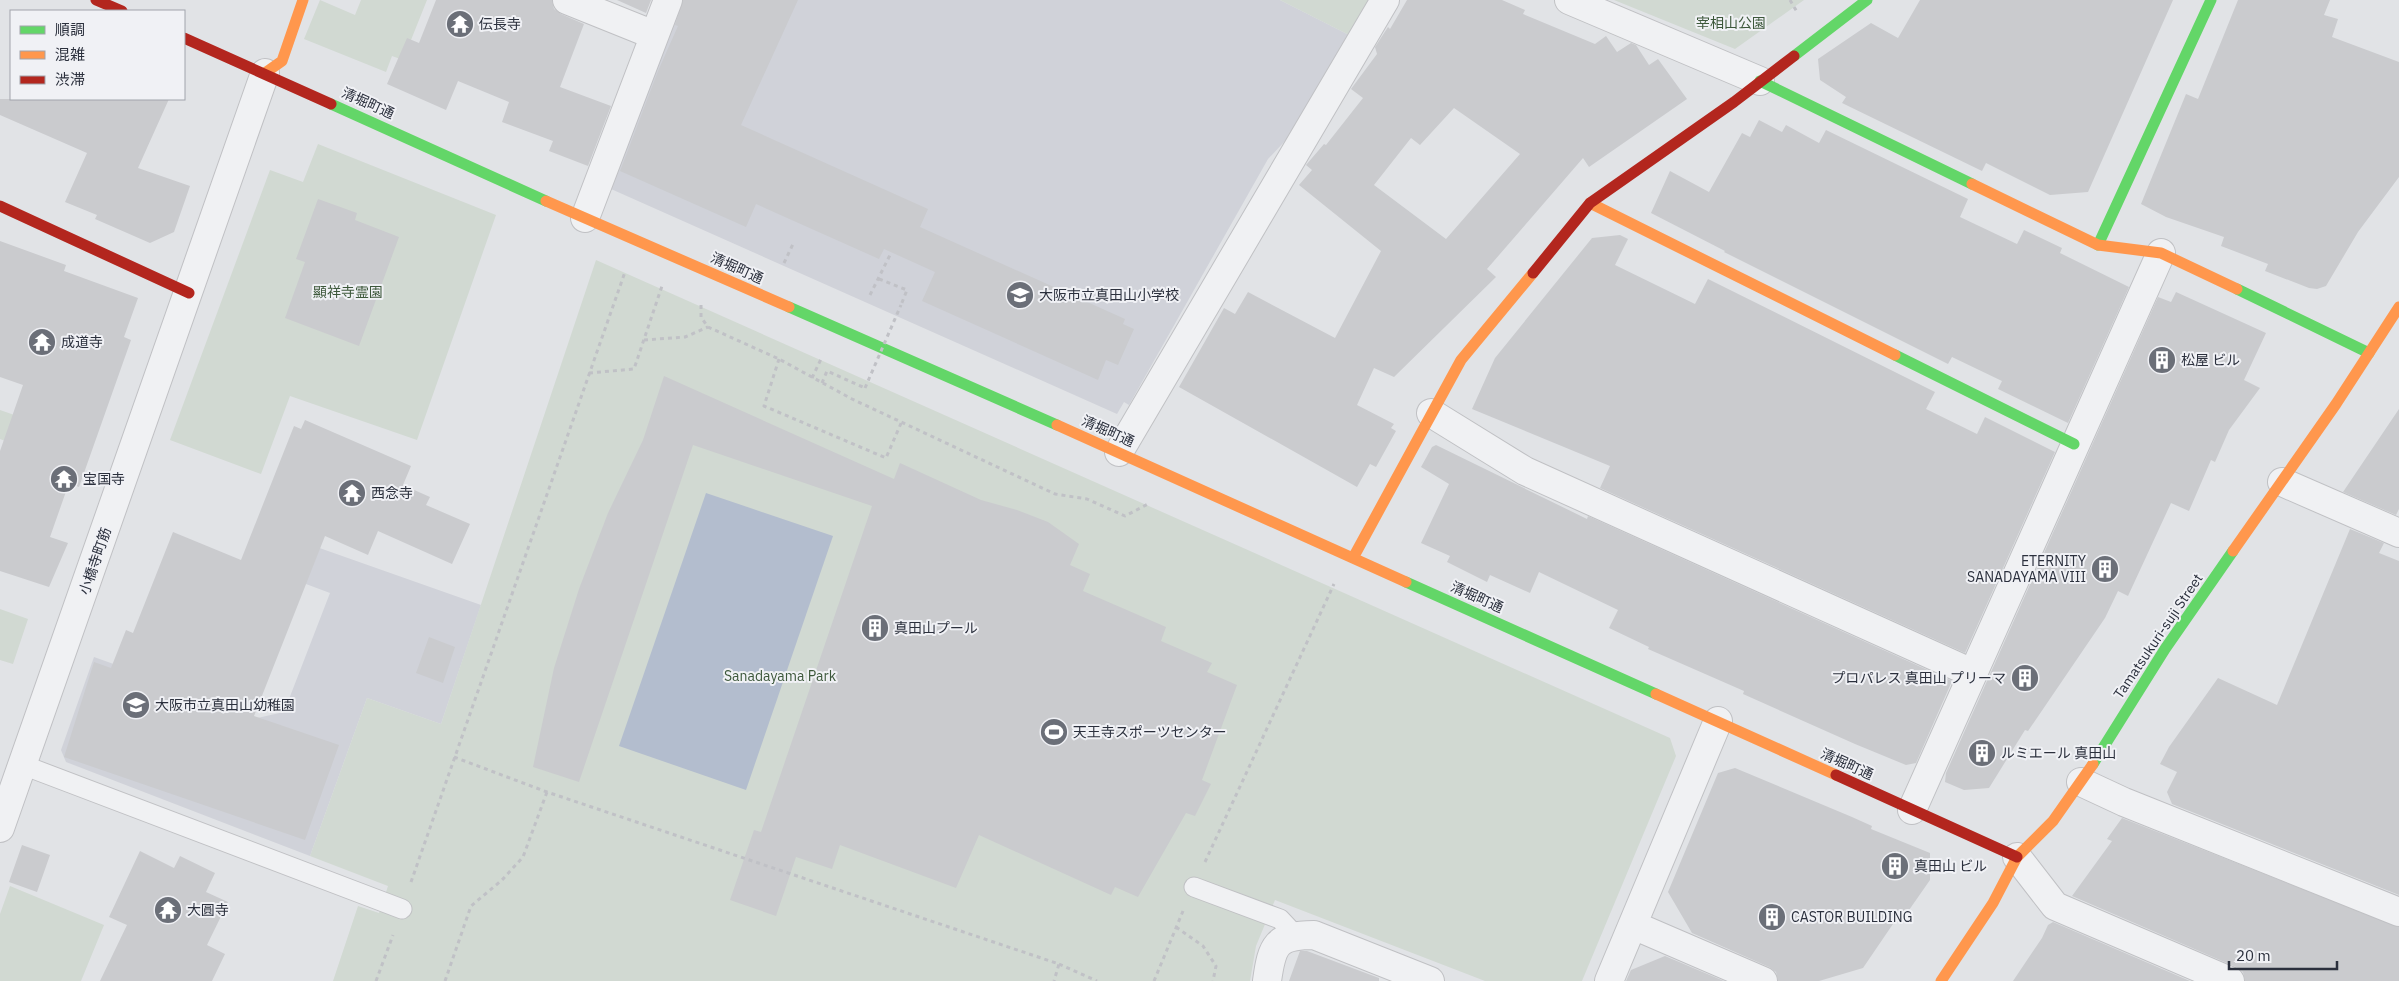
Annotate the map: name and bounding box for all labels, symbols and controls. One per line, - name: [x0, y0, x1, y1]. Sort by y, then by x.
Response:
- temple icon: 伝長寺: [445, 9, 475, 39]
- legend: [10, 10, 185, 100]
- park label: 宰相山公園: [1696, 14, 1766, 32]
- place label: 伝長寺: [479, 15, 521, 33]
- text: 順調: [55, 20, 85, 39]
- text: 混雑: [55, 45, 85, 64]
- text: 渋滞: [55, 70, 85, 89]
- street label: 清堀町通: [339, 83, 397, 123]
- street label: 清堀町通: [708, 248, 766, 288]
- school or university icon: 大阪市立真田山小学校: [1005, 280, 1035, 310]
- park label: 顯祥寺霊園: [313, 283, 383, 301]
- place label: 大阪市立真田山小学校: [1039, 286, 1179, 304]
- temple icon: 成道寺: [27, 327, 57, 357]
- place label: 成道寺: [61, 333, 103, 351]
- building icon: 松屋 ビル: [2147, 345, 2177, 375]
- place label: 松屋 ビル: [2181, 351, 2240, 369]
- street label: 清堀町通: [1079, 411, 1137, 451]
- temple icon: 宝国寺: [49, 464, 79, 494]
- place label: 宝国寺: [83, 470, 125, 488]
- temple icon: 西念寺: [337, 478, 367, 508]
- place label: 西念寺: [371, 484, 413, 502]
- street label: 小橋寺町筋: [75, 525, 115, 597]
- place label: ETERNITY SANADAYAMA VIII: [1967, 552, 2087, 586]
- building icon: ETERNITY SANADAYAMA VIII: [2090, 554, 2120, 584]
- street label: Tamatsukuri-suji Street: [2109, 570, 2207, 702]
- street label: 清堀町通: [1448, 577, 1506, 617]
- building icon: 真田山プール: [860, 613, 890, 643]
- place label: 真田山プール: [894, 619, 978, 637]
- building icon: プロパレス 真田山 プリーマ: [2010, 663, 2040, 693]
- park label: Sanadayama Park: [724, 667, 837, 685]
- place label: プロパレス 真田山 プリーマ: [1831, 669, 2006, 687]
- school or university icon: 大阪市立真田山幼稚園: [121, 690, 151, 720]
- place label: 大阪市立真田山幼稚園: [155, 696, 295, 714]
- sports icon: 天王寺スポーツセンター: [1039, 717, 1069, 747]
- place label: 天王寺スポーツセンター: [1073, 723, 1227, 741]
- building icon: ルミエール 真田山: [1967, 738, 1997, 768]
- street label: 清堀町通: [1818, 744, 1876, 784]
- place label: ルミエール 真田山: [2001, 744, 2116, 762]
- building icon: 真田山 ビル: [1880, 851, 1910, 881]
- place label: 真田山 ビル: [1914, 857, 1987, 875]
- temple icon: 大圓寺: [153, 895, 183, 925]
- place label: 大圓寺: [187, 901, 229, 919]
- building icon: CASTOR BUILDING: [1757, 902, 1787, 932]
- place label: CASTOR BUILDING: [1791, 908, 1912, 926]
- scale bar: [2229, 938, 2336, 970]
- text: 20 m: [2236, 946, 2271, 965]

